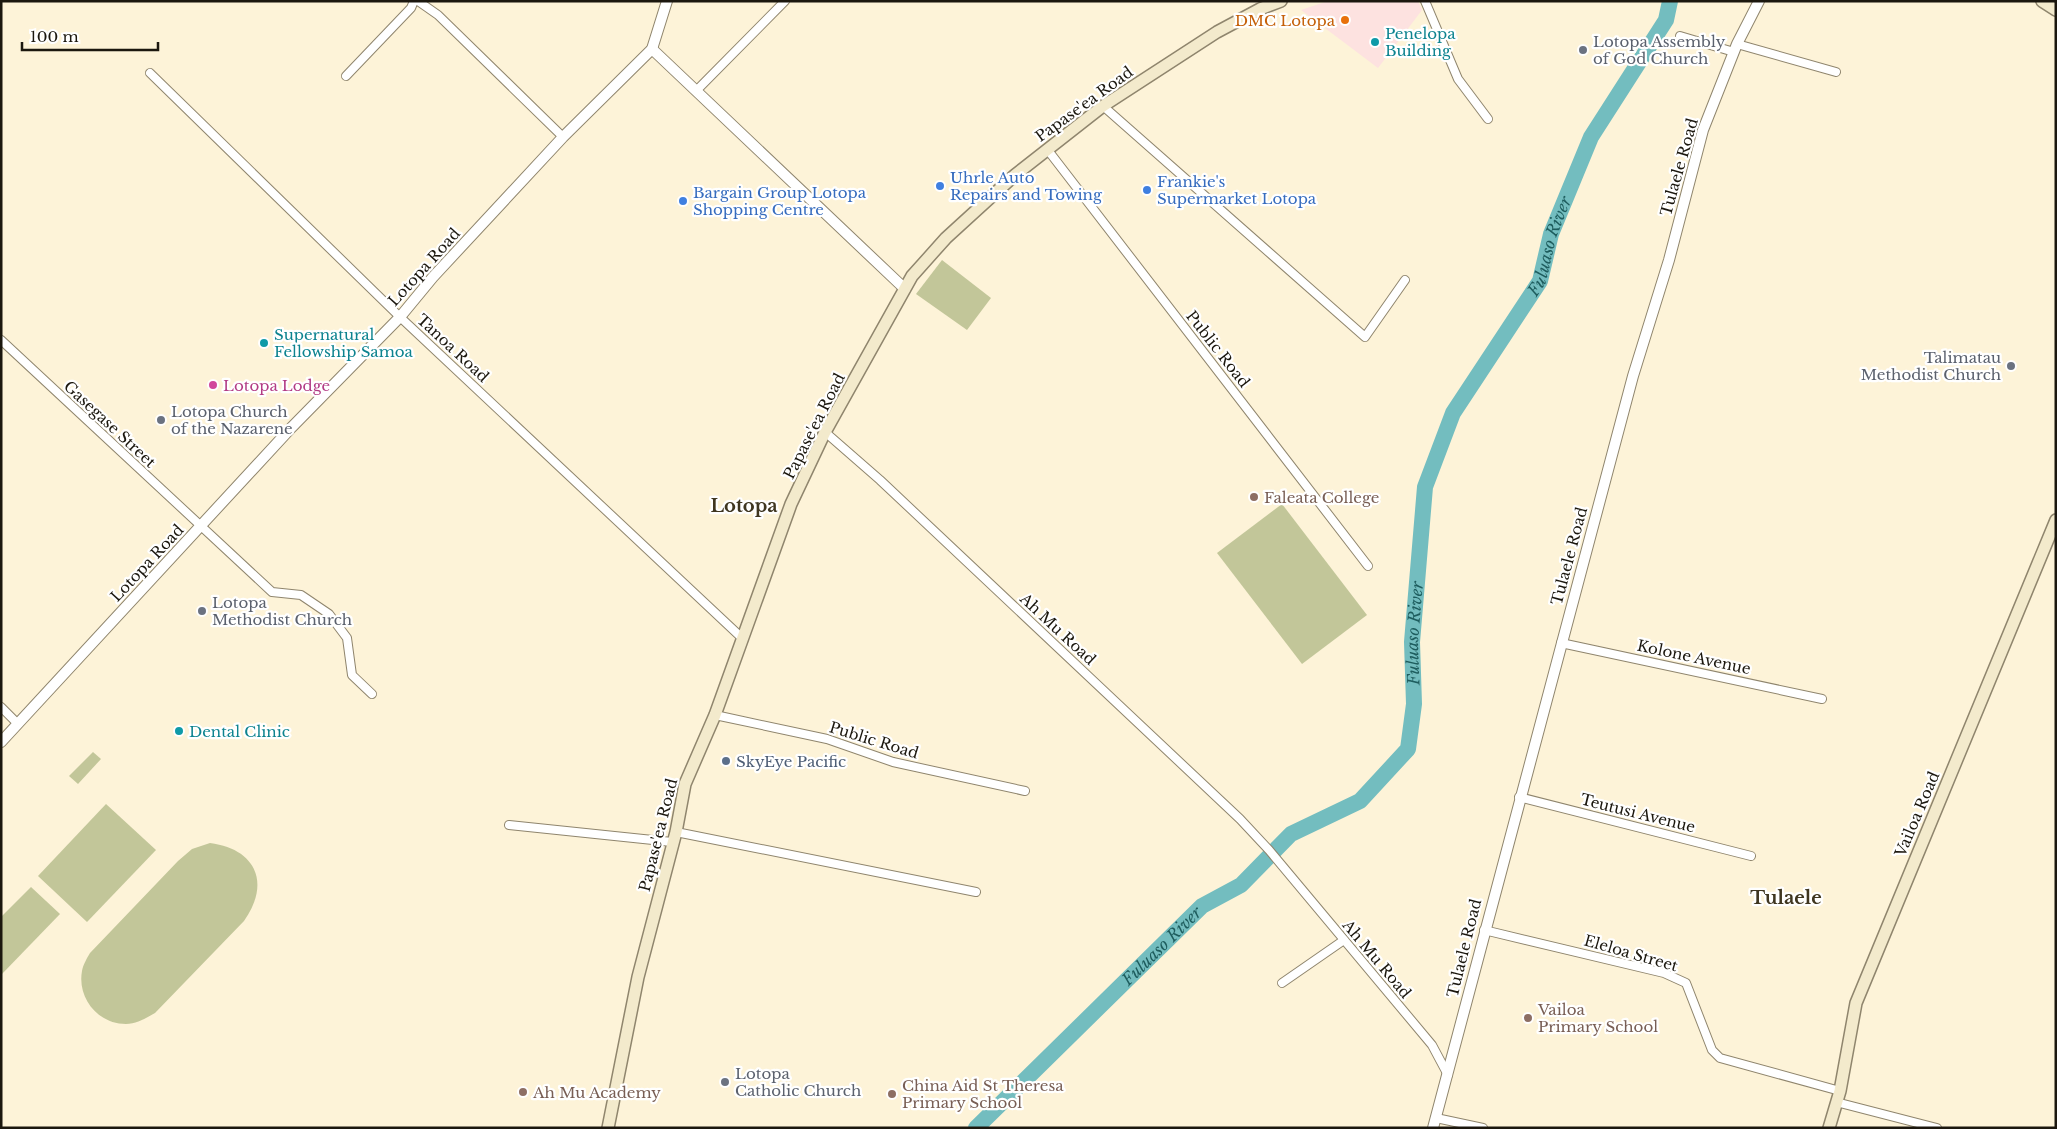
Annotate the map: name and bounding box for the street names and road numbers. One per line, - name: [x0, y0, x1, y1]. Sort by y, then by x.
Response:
- street label: Papase'ea Road: [1031, 62, 1137, 146]
- street label: Tulaele Road: [1656, 116, 1702, 218]
- street label: Lotopa Road: [384, 224, 464, 310]
- street label: Public Road: [1182, 307, 1254, 391]
- street label: Tanoa Road: [413, 310, 493, 386]
- street label: Papase'ea Road: [779, 370, 849, 482]
- street label: Gasegase Street: [60, 377, 160, 472]
- street label: Tulaele Road: [1547, 505, 1591, 607]
- street label: Lotopa Road: [106, 520, 188, 606]
- street label: Ah Mu Road: [1015, 588, 1100, 669]
- street label: Kolone Avenue: [1636, 636, 1752, 678]
- street label: Public Road: [827, 717, 921, 763]
- street label: Vailoa Road: [1890, 768, 1943, 860]
- street label: Papase'ea Road: [635, 776, 681, 894]
- street label: Teutusi Avenue: [1579, 790, 1697, 836]
- street label: Tulaele Road: [1443, 897, 1485, 999]
- street label: Ah Mu Road: [1338, 915, 1415, 1002]
- street label: Eleloa Street: [1582, 931, 1680, 976]

